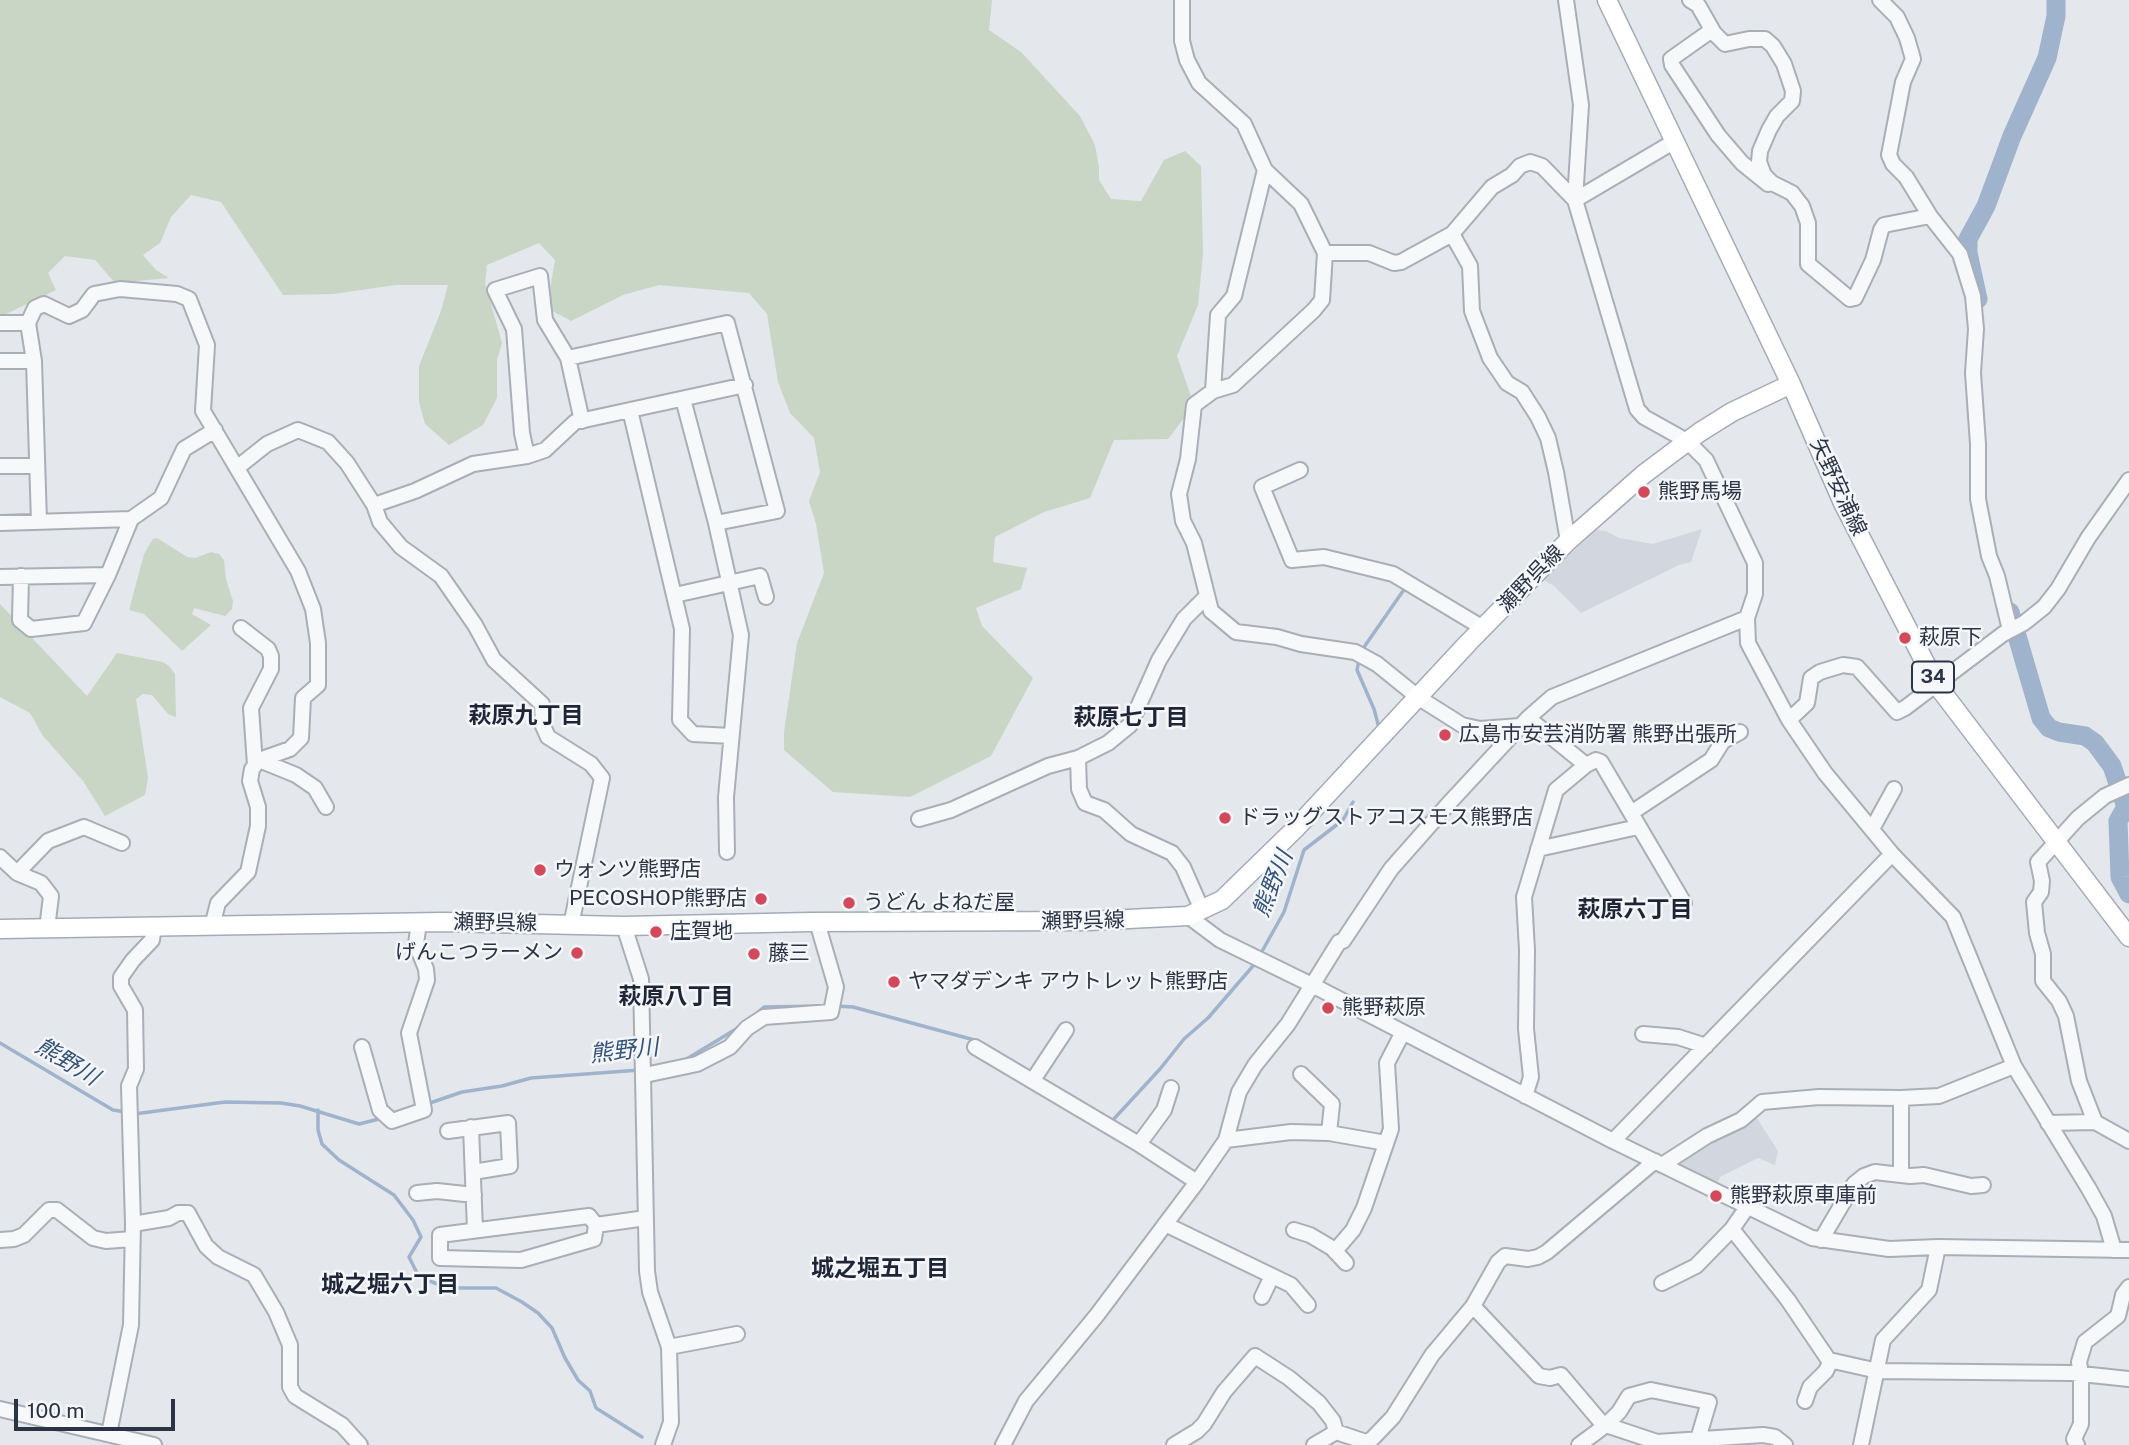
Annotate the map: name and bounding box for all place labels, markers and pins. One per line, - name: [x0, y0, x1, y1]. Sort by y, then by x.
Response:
- place label: 熊野馬場: [1658, 479, 1742, 505]
- marker: 熊野馬場: [1636, 484, 1652, 500]
- place label: 萩原下: [1919, 625, 1982, 651]
- marker: 萩原下: [1897, 630, 1913, 646]
- place label: 広島市安芸消防署 熊野出張所: [1459, 722, 1737, 748]
- marker: 広島市安芸消防署 熊野出張所: [1437, 727, 1453, 743]
- place label: ドラッグストアコスモス熊野店: [1239, 805, 1533, 831]
- marker: ドラッグストアコスモス熊野店: [1217, 810, 1233, 826]
- place label: ウォンツ熊野店: [554, 857, 701, 883]
- marker: ウォンツ熊野店: [532, 862, 548, 878]
- place label: PECOSHOP熊野店: [569, 886, 747, 912]
- place label: うどん よねだ屋: [863, 890, 1015, 916]
- marker: PECOSHOP熊野店: [753, 891, 769, 907]
- marker: うどん よねだ屋: [841, 895, 857, 911]
- place label: 庄賀地: [670, 919, 733, 945]
- marker: 庄賀地: [648, 924, 664, 940]
- place label: げんこつラーメン: [395, 940, 563, 966]
- place label: 藤三: [768, 941, 810, 967]
- marker: げんこつラーメン: [569, 945, 585, 961]
- marker: 藤三: [746, 946, 762, 962]
- place label: ヤマダデンキ アウトレット熊野店: [908, 969, 1228, 995]
- marker: ヤマダデンキ アウトレット熊野店: [886, 974, 902, 990]
- place label: 熊野萩原: [1342, 995, 1426, 1021]
- marker: 熊野萩原: [1320, 1000, 1336, 1016]
- place label: 熊野萩原車庫前: [1730, 1183, 1877, 1209]
- marker: 熊野萩原車庫前: [1708, 1188, 1724, 1204]

